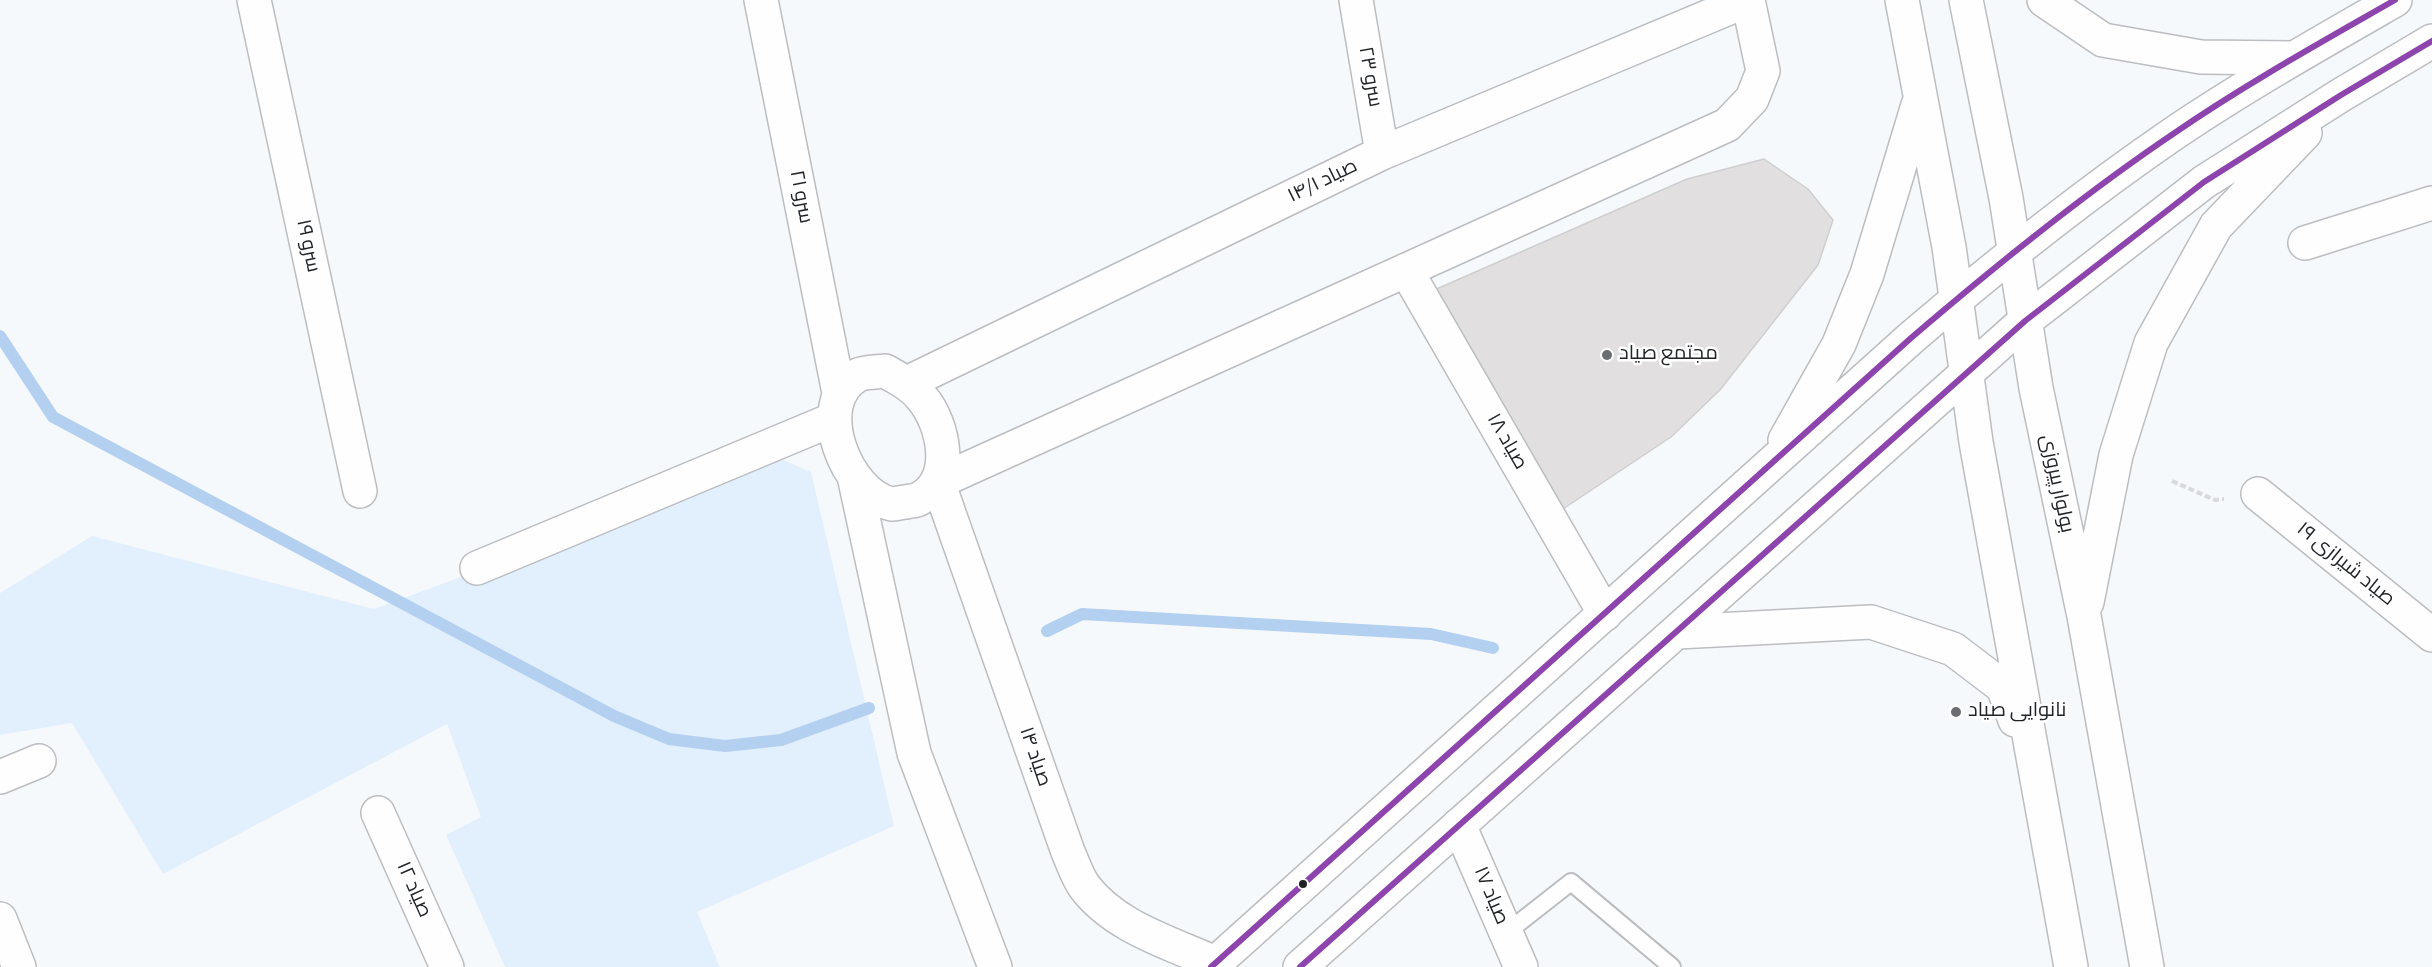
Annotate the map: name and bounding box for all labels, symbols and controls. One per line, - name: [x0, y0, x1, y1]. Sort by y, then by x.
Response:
- street label: سرو ۲۳: [1352, 45, 1386, 109]
- street label: صیاد ۱۴/۱: [1284, 155, 1362, 209]
- street label: سرو ۲۱: [783, 168, 817, 226]
- street label: سرو ۱۹: [290, 217, 324, 275]
- place label: مجتمع صیاد: [1619, 343, 1718, 367]
- marker: مجتمع صیاد: [1600, 348, 1614, 362]
- street label: صیاد ۱۸: [1480, 410, 1532, 474]
- street label: بولوار پیروزی: [2034, 433, 2078, 535]
- street label: صیاد شیرازی ۱۹: [2291, 518, 2399, 612]
- place label: نانوایی صیاد: [1968, 700, 2066, 724]
- marker: نانوایی صیاد: [1949, 705, 1963, 719]
- street label: صیاد ۱۴: [1013, 724, 1055, 790]
- street label: صیاد ۱۲: [390, 858, 436, 922]
- street label: صیاد ۱۷: [1467, 863, 1513, 929]
- unlabelled marker: [1297, 878, 1309, 890]

